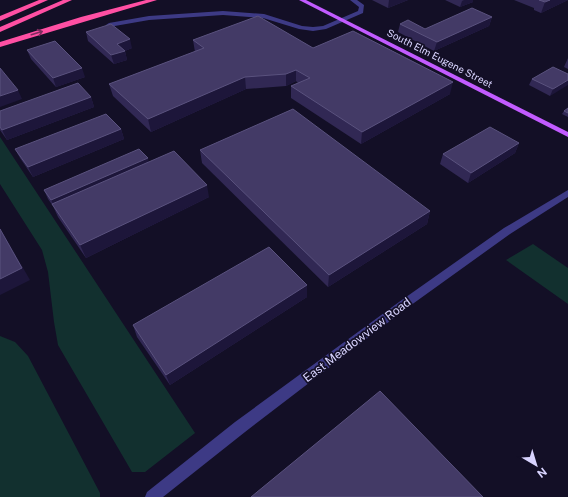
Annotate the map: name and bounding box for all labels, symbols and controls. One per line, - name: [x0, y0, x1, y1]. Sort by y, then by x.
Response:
- street label: South Elm Eugene Street: [385, 26, 495, 90]
- one-way arrow: [30, 29, 43, 36]
- street label: East Meadowview Road: [300, 295, 414, 385]
- north arrow: [516, 445, 556, 485]
- text: N: [535, 466, 549, 480]

